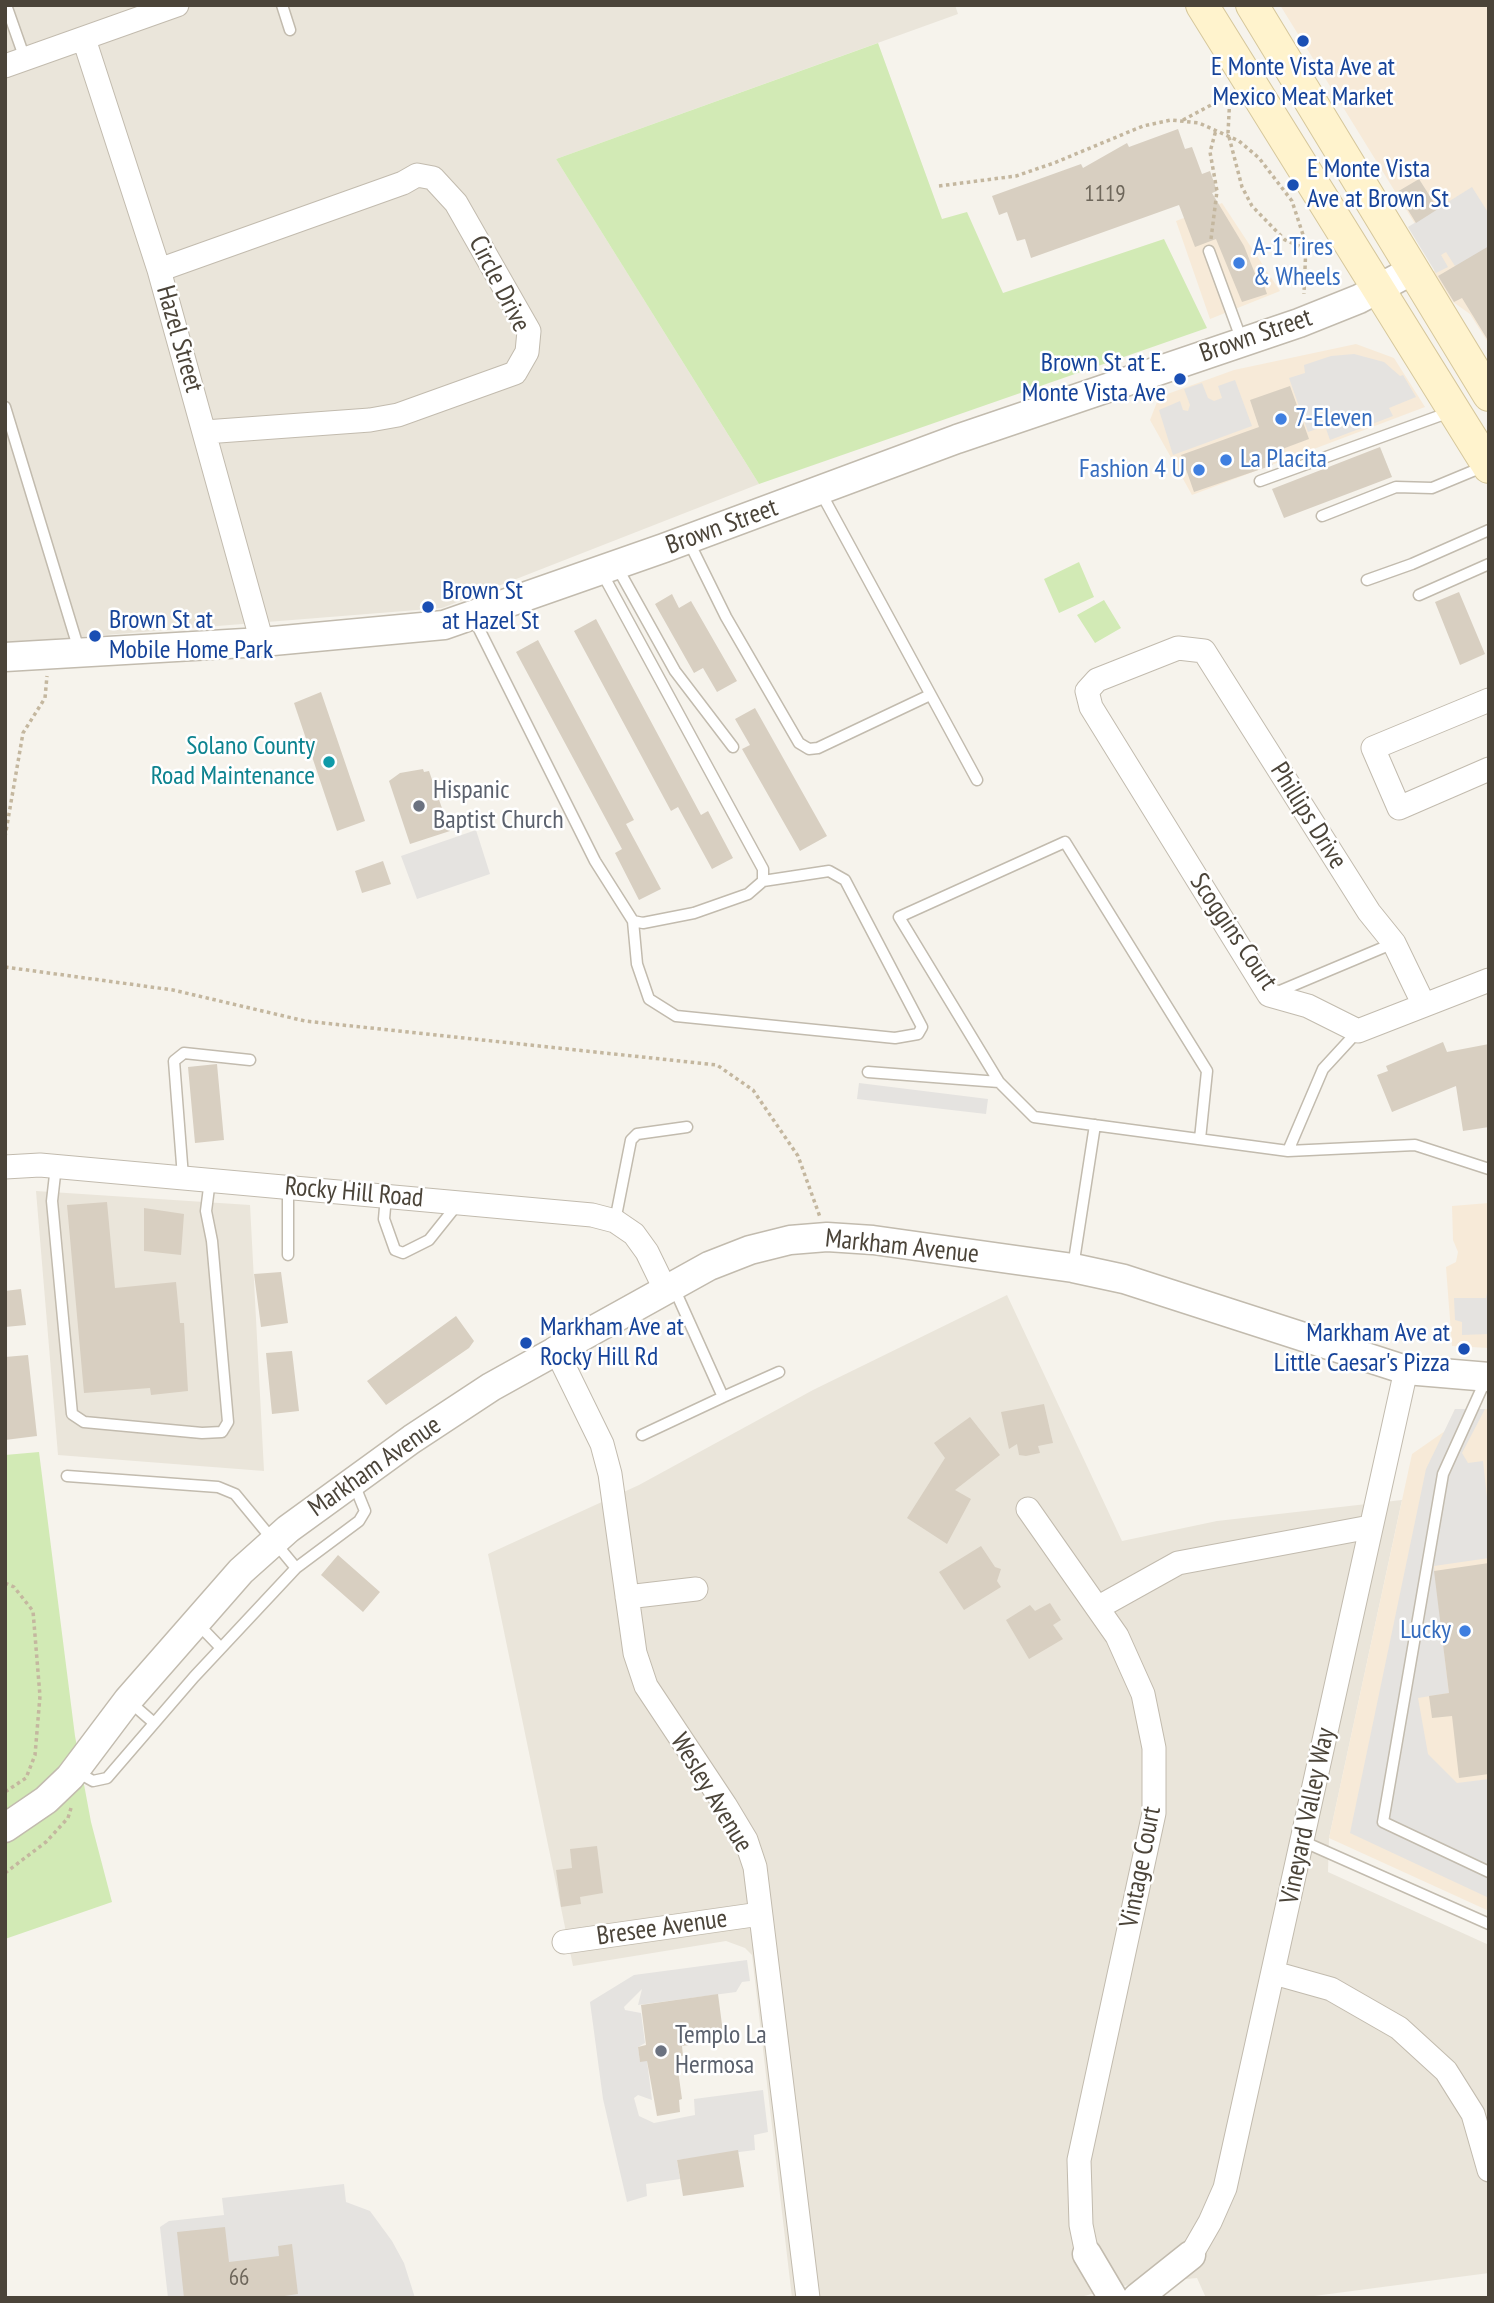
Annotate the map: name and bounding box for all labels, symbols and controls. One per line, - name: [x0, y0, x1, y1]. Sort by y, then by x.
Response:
- marker: E Monte Vista Ave at Mexico Meat Market: [1295, 33, 1311, 49]
- place label: E Monte Vista Ave at Mexico Meat Market: [1211, 52, 1395, 114]
- place label: E Monte Vista Ave at Brown St: [1307, 154, 1449, 216]
- marker: E Monte Vista Ave at Brown St: [1285, 177, 1301, 193]
- house number: 1119: [1084, 180, 1126, 208]
- street label: Circle Drive: [462, 231, 536, 337]
- place label: A-1 Tires & Wheels: [1253, 232, 1341, 294]
- marker: A-1 Tires & Wheels: [1231, 255, 1247, 271]
- street label: Hazel Street: [149, 282, 209, 396]
- street label: Brown Street: [1196, 302, 1316, 370]
- place label: Brown St at E. Monte Vista Ave: [1022, 348, 1166, 410]
- marker: Brown St at E. Monte Vista Ave: [1172, 371, 1188, 387]
- place label: 7-Eleven: [1295, 403, 1373, 435]
- marker: 7-Eleven: [1273, 411, 1289, 427]
- place label: La Placita: [1240, 444, 1327, 476]
- marker: La Placita: [1218, 452, 1234, 468]
- place label: Fashion 4 U: [1079, 454, 1185, 486]
- marker: Fashion 4 U: [1191, 462, 1207, 478]
- street label: Brown Street: [662, 492, 782, 562]
- place label: Brown St at Hazel St: [442, 576, 539, 638]
- marker: Brown St at Hazel St: [420, 599, 436, 615]
- place label: Brown St at Mobile Home Park: [109, 605, 273, 666]
- marker: Brown St at Mobile Home Park: [87, 628, 103, 644]
- place label: Solano County Road Maintenance: [151, 731, 315, 792]
- marker: Solano County Road Maintenance: [321, 754, 337, 770]
- street label: Phillips Drive: [1263, 757, 1353, 875]
- place label: Hispanic Baptist Church: [433, 775, 564, 836]
- marker: Hispanic Baptist Church: [411, 798, 427, 814]
- street label: Scoggins Court: [1183, 868, 1283, 996]
- street label: Rocky Hill Road: [283, 1171, 425, 1215]
- street label: Markham Avenue: [824, 1223, 980, 1271]
- place label: Markham Ave at Rocky Hill Rd: [540, 1312, 684, 1374]
- place label: Markham Ave at Little Caesar's Pizza: [1274, 1318, 1450, 1380]
- marker: Markham Ave at Rocky Hill Rd: [518, 1335, 534, 1351]
- marker: Markham Ave at Little Caesar's Pizza: [1456, 1341, 1472, 1357]
- street label: Markham Avenue: [303, 1410, 447, 1524]
- place label: Lucky: [1400, 1615, 1451, 1647]
- marker: Lucky: [1457, 1623, 1473, 1639]
- street label: Vineyard Valley Way: [1274, 1725, 1342, 1907]
- street label: Wesley Avenue: [663, 1728, 759, 1858]
- street label: Vintage Court: [1114, 1804, 1168, 1930]
- street label: Bresee Avenue: [595, 1903, 729, 1953]
- place label: Templo La Hermosa: [675, 2020, 767, 2082]
- marker: Templo La Hermosa: [653, 2043, 669, 2059]
- house number: 66: [229, 2264, 249, 2292]

